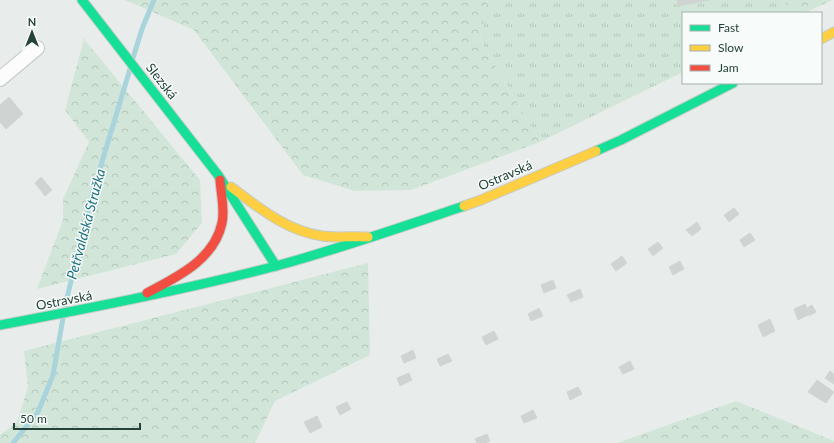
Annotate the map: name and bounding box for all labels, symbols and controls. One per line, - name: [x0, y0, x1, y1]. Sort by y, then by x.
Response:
- north arrow: [12, 12, 52, 52]
- legend: [682, 12, 822, 84]
- text: N: [28, 15, 36, 28]
- text: Fast: [718, 20, 740, 35]
- text: Slow: [718, 40, 744, 55]
- street label: Slezská: [143, 60, 181, 102]
- text: Jam: [718, 60, 739, 75]
- street label: Ostravská: [476, 157, 534, 193]
- water label: Petřvaldská Stružka: [63, 167, 108, 281]
- street label: Ostravská: [35, 287, 93, 313]
- scale bar: [14, 405, 140, 431]
- text: 50 m: [20, 411, 47, 426]

